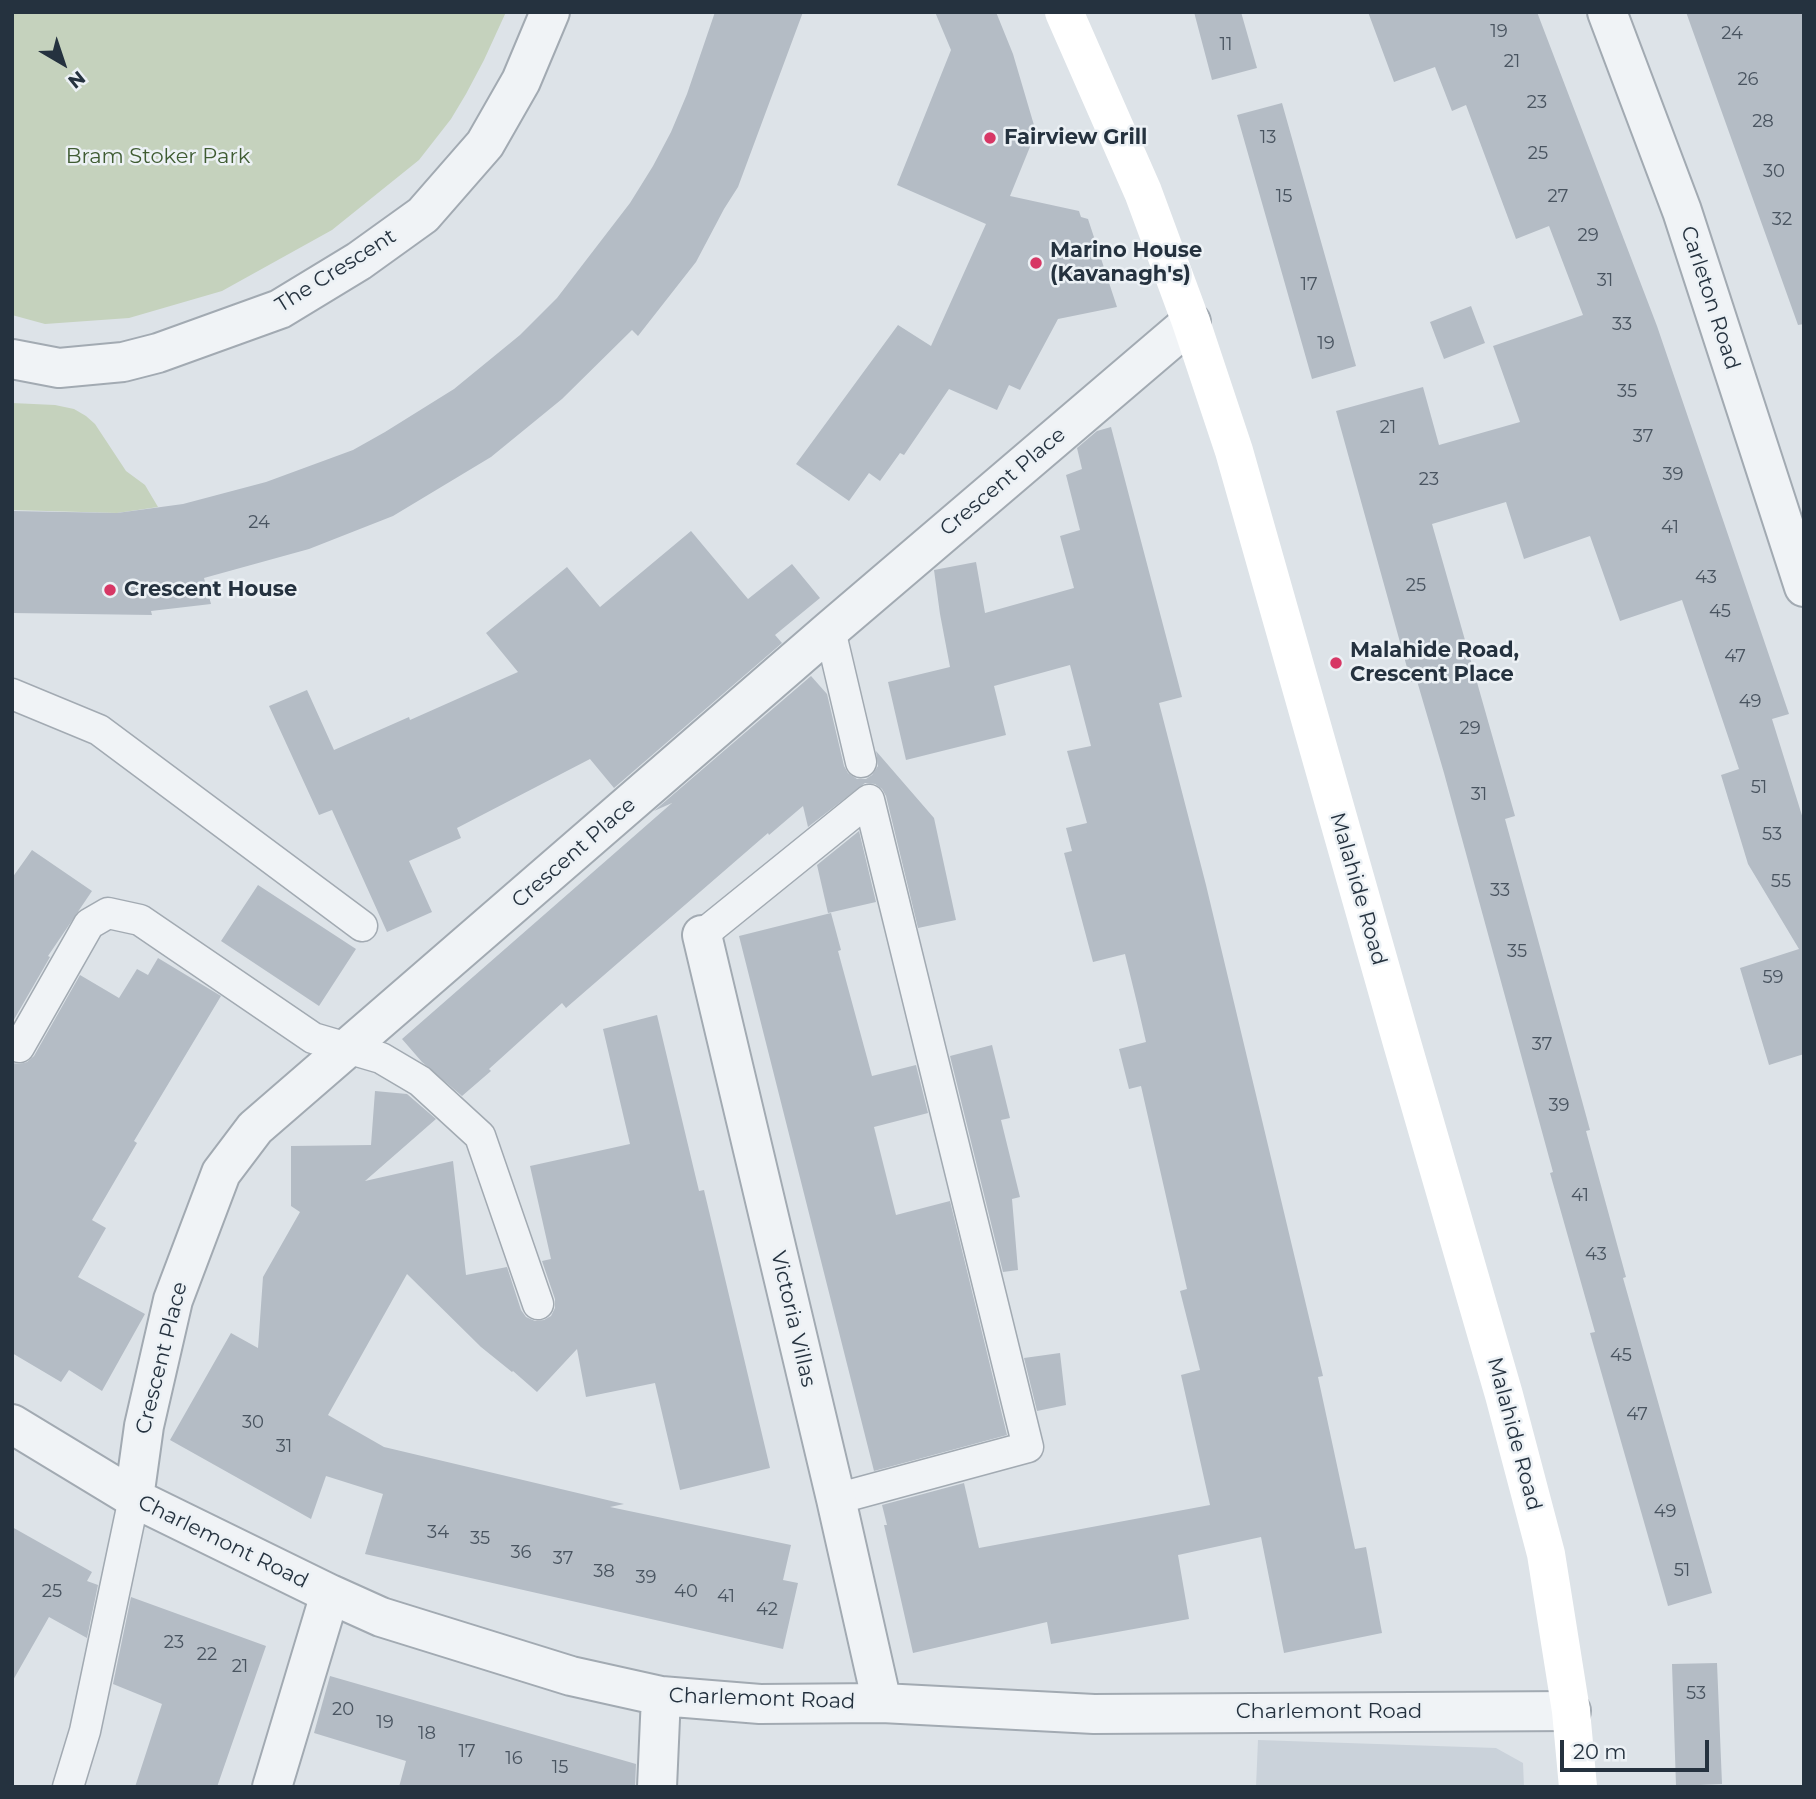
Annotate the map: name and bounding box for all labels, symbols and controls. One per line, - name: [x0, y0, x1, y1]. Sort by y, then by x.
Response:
- house number: 19: [1490, 21, 1508, 43]
- house number: 24: [1721, 23, 1743, 45]
- north arrow: [28, 28, 98, 98]
- house number: 11: [1220, 34, 1232, 56]
- house number: 21: [1504, 51, 1520, 73]
- text: N: [63, 66, 90, 93]
- house number: 26: [1737, 69, 1759, 91]
- house number: 23: [1527, 92, 1547, 114]
- house number: 28: [1752, 111, 1774, 133]
- place label: Fairview Grill: [1004, 125, 1147, 151]
- house number: 13: [1260, 127, 1276, 149]
- marker: Fairview Grill: [982, 130, 998, 146]
- house number: 25: [1528, 143, 1548, 165]
- park label: Bram Stoker Park: [66, 144, 250, 170]
- house number: 30: [1763, 161, 1785, 183]
- house number: 15: [1276, 186, 1292, 208]
- house number: 27: [1548, 186, 1568, 208]
- house number: 32: [1772, 209, 1792, 231]
- street label: Carleton Road: [1675, 223, 1745, 373]
- street label: The Crescent: [271, 224, 401, 318]
- house number: 29: [1577, 225, 1599, 247]
- place label: Marino House (Kavanagh's): [1050, 238, 1202, 288]
- marker: Marino House (Kavanagh's): [1028, 255, 1044, 271]
- house number: 31: [1597, 270, 1613, 292]
- house number: 17: [1300, 274, 1318, 296]
- house number: 33: [1612, 314, 1632, 336]
- house number: 19: [1317, 333, 1335, 355]
- house number: 35: [1617, 381, 1637, 403]
- house number: 21: [1380, 417, 1396, 439]
- street label: Crescent Place: [935, 422, 1071, 542]
- house number: 37: [1633, 426, 1653, 448]
- house number: 39: [1662, 464, 1684, 486]
- house number: 23: [1419, 469, 1439, 491]
- house number: 24: [248, 512, 270, 534]
- house number: 41: [1661, 517, 1679, 539]
- house number: 43: [1695, 567, 1717, 589]
- house number: 25: [1406, 575, 1426, 597]
- place label: Crescent House: [124, 577, 297, 603]
- marker: Crescent House: [102, 582, 118, 598]
- house number: 45: [1709, 601, 1731, 623]
- place label: Malahide Road, Crescent Place: [1350, 638, 1519, 688]
- house number: 47: [1724, 646, 1746, 668]
- marker: Malahide Road, Crescent Place: [1328, 655, 1344, 671]
- house number: 49: [1739, 691, 1761, 713]
- house number: 29: [1459, 718, 1481, 740]
- house number: 51: [1751, 777, 1767, 799]
- house number: 31: [1471, 784, 1487, 806]
- street label: Crescent Place: [507, 792, 641, 914]
- street label: Malahide Road: [1324, 810, 1392, 968]
- house number: 53: [1762, 824, 1782, 846]
- house number: 55: [1771, 871, 1791, 893]
- house number: 33: [1490, 880, 1510, 902]
- house number: 35: [1507, 941, 1527, 963]
- house number: 59: [1762, 967, 1784, 989]
- house number: 37: [1532, 1034, 1552, 1056]
- house number: 39: [1548, 1095, 1570, 1117]
- house number: 41: [1571, 1185, 1589, 1207]
- house number: 43: [1585, 1244, 1607, 1266]
- street label: Victoria Villas: [765, 1249, 821, 1389]
- street label: Crescent Place: [131, 1279, 193, 1437]
- house number: 45: [1610, 1345, 1632, 1367]
- street label: Malahide Road: [1481, 1355, 1547, 1513]
- house number: 47: [1626, 1404, 1648, 1426]
- house number: 30: [242, 1412, 264, 1434]
- house number: 31: [276, 1436, 292, 1458]
- street label: Charlemont Road: [134, 1490, 312, 1594]
- house number: 49: [1654, 1501, 1676, 1523]
- house number: 34: [427, 1522, 449, 1544]
- house number: 35: [470, 1528, 490, 1550]
- house number: 36: [510, 1542, 532, 1564]
- house number: 37: [553, 1548, 573, 1570]
- house number: 51: [1674, 1560, 1690, 1582]
- house number: 38: [593, 1561, 615, 1583]
- house number: 39: [635, 1567, 657, 1589]
- house number: 25: [42, 1581, 62, 1603]
- house number: 40: [674, 1581, 698, 1603]
- house number: 41: [717, 1586, 735, 1608]
- house number: 42: [756, 1599, 778, 1621]
- house number: 23: [164, 1632, 184, 1654]
- house number: 22: [197, 1644, 217, 1666]
- house number: 21: [232, 1656, 248, 1678]
- street label: Charlemont Road: [668, 1683, 856, 1715]
- house number: 53: [1686, 1683, 1706, 1705]
- house number: 20: [332, 1699, 354, 1721]
- street label: Charlemont Road: [1236, 1699, 1422, 1725]
- house number: 19: [376, 1712, 394, 1734]
- house number: 18: [418, 1723, 436, 1745]
- scale bar: [1564, 1726, 1713, 1770]
- text: 20 m: [1573, 1739, 1627, 1764]
- house number: 17: [458, 1741, 476, 1763]
- house number: 16: [505, 1748, 523, 1770]
- house number: 15: [552, 1757, 568, 1779]

